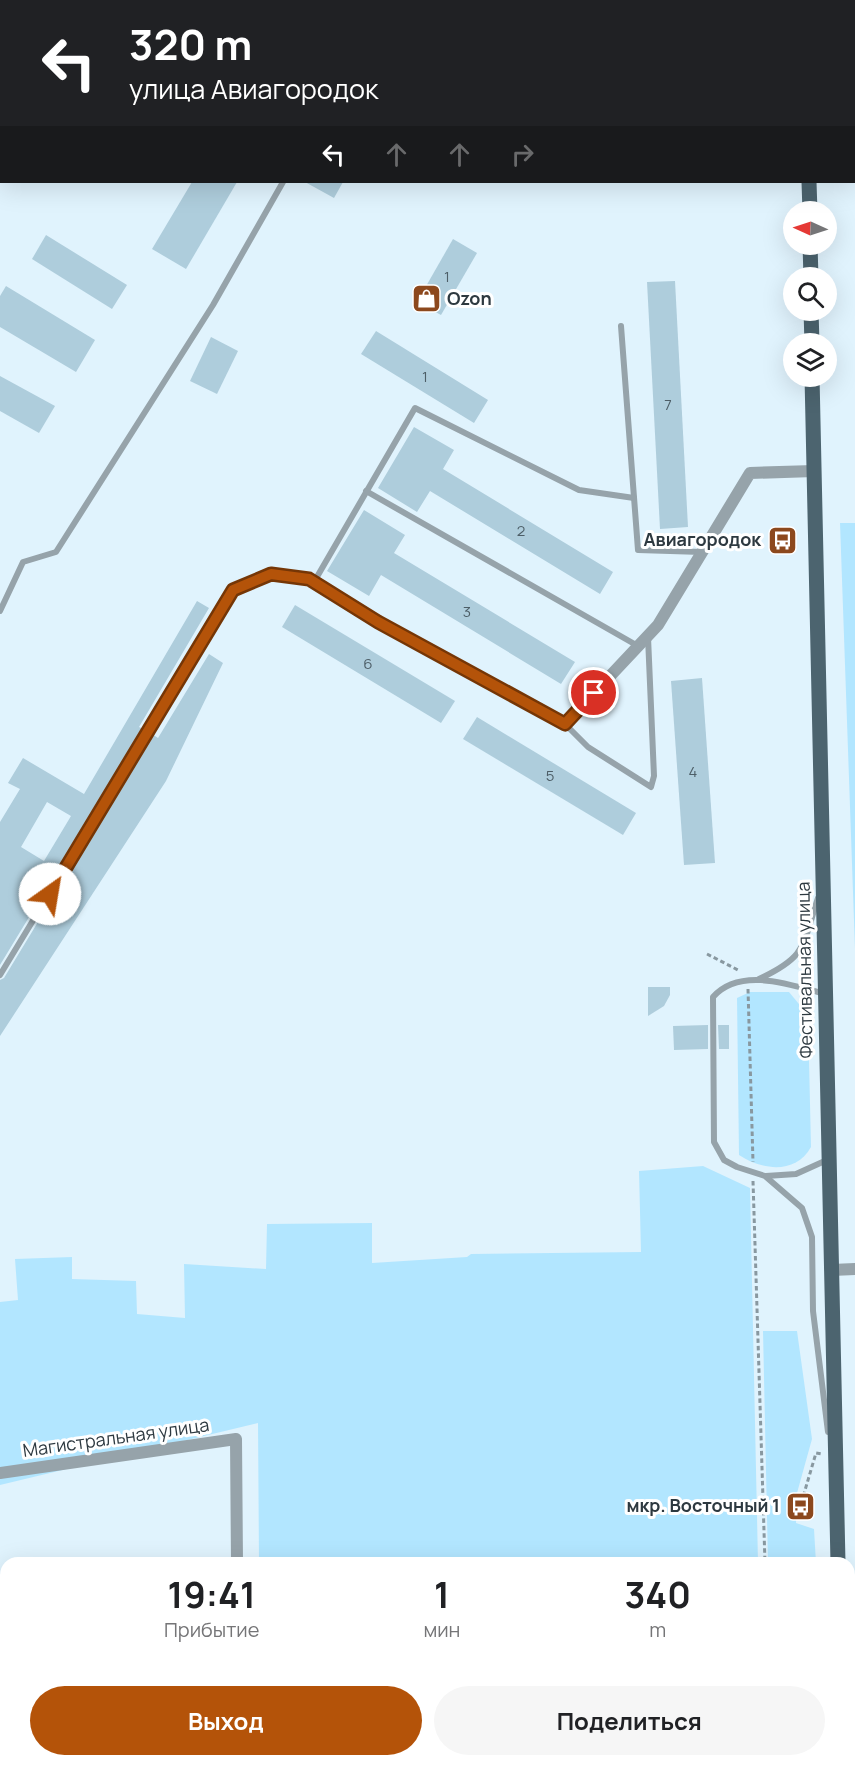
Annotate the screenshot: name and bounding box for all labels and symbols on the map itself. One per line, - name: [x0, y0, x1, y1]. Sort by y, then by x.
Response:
- north arrow: [783, 201, 837, 255]
- house number: 1: [444, 266, 450, 287]
- shop icon: Ozon: [410, 283, 442, 315]
- place label: Ozon: [447, 286, 492, 310]
- house number: 1: [422, 366, 428, 387]
- house number: 7: [664, 394, 672, 415]
- house number: 2: [517, 520, 525, 541]
- bus stop icon: Авиагородок: [766, 524, 798, 556]
- place label: Авиагородок: [644, 527, 762, 551]
- house number: 3: [463, 601, 471, 622]
- house number: 6: [363, 653, 373, 674]
- pin: [568, 667, 619, 718]
- house number: 4: [689, 761, 698, 782]
- house number: 5: [546, 765, 554, 786]
- position arrow: [18, 862, 82, 926]
- street label: Фестивальная улица: [790, 881, 818, 1059]
- street label: Магистральная улица: [21, 1412, 211, 1462]
- bus stop icon: мкр. Восточный 1: [785, 1490, 817, 1522]
- place label: мкр. Восточный 1: [627, 1493, 780, 1517]

